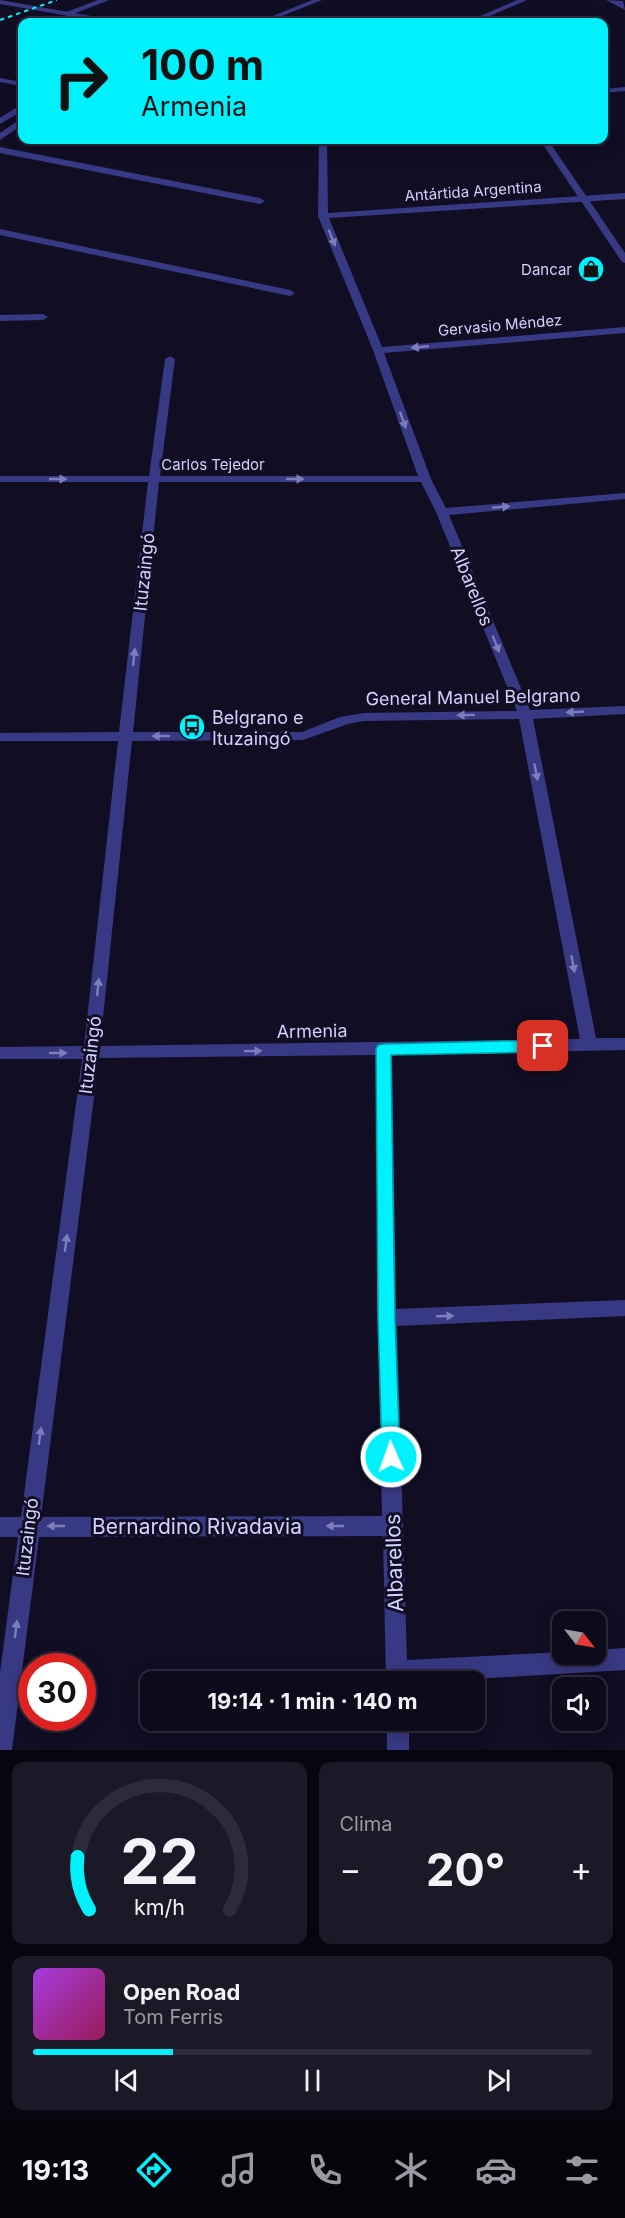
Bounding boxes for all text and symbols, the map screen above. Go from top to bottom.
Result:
text: 100 m [141,39,264,90]
icon: right [42,42,120,120]
text: Armenia [141,90,247,123]
street label: Antártida Argentina [404,177,542,205]
one-way arrow [328,229,337,247]
shop icon: Dancar [576,254,606,284]
place label: Dancar [521,260,572,279]
street label: Gervasio Méndez [437,310,563,340]
one-way arrow [411,342,430,352]
one-way arrow [399,411,409,429]
street label: Carlos Tejedor [161,455,265,474]
one-way arrow [49,474,68,484]
one-way arrow [286,474,305,484]
one-way arrow [491,502,510,511]
street label: Ituzaingó [129,532,159,612]
street label: Albarellos [447,543,497,629]
one-way arrow [491,635,501,653]
one-way arrow [130,647,139,666]
street label: General Manuel Belgrano [365,685,581,709]
place label: Belgrano e Ituzaingó [212,707,304,749]
one-way arrow [565,708,584,717]
one-way arrow [457,710,476,720]
bus stop icon: Belgrano e Ituzaingó [177,712,207,742]
one-way arrow [151,731,170,741]
one-way arrow [532,763,541,782]
one-way arrow [569,954,578,973]
one-way arrow [93,977,103,996]
street label: Ituzaingó [75,1015,105,1095]
street label: Armenia [276,1020,348,1042]
pin [517,1020,568,1071]
icon: arrive [526,1029,559,1062]
one-way arrow [244,1046,263,1056]
one-way arrow [49,1048,68,1058]
one-way arrow [61,1233,70,1252]
one-way arrow [436,1311,455,1320]
position arrow [359,1425,423,1489]
one-way arrow [36,1426,45,1445]
street label: Ituzaingó [12,1497,42,1577]
street label: Bernardino Rivadavia [92,1514,302,1539]
street label: Albarellos [380,1514,408,1612]
one-way arrow [46,1521,65,1531]
one-way arrow [325,1521,344,1531]
north arrow [552,1611,606,1665]
map controls [552,1611,606,1731]
one-way arrow [11,1620,20,1639]
speed limit sign: 30 [18,1653,96,1731]
button: sound [552,1677,606,1731]
text: 19:14 · 1 min · 140 m [208,1688,417,1714]
text: Clima [340,1812,393,1836]
text: 22 [120,1824,199,1899]
text: 20° [426,1842,505,1897]
text: − [340,1849,361,1889]
text: + [570,1849,592,1889]
text: km/h [134,1894,185,1920]
text: Open Road [123,1979,240,2005]
text: Tom Ferris [123,2005,223,2029]
icon: previous [110,2064,143,2097]
icon: pause [296,2064,329,2097]
icon: next [482,2064,515,2097]
icon: directions [133,2149,175,2191]
icon: music [218,2149,260,2191]
icon: phone [304,2149,346,2191]
icon: climate [390,2149,432,2191]
icon: car [475,2149,517,2191]
icon: filters [561,2149,603,2191]
text: 19:13 [22,2154,89,2187]

